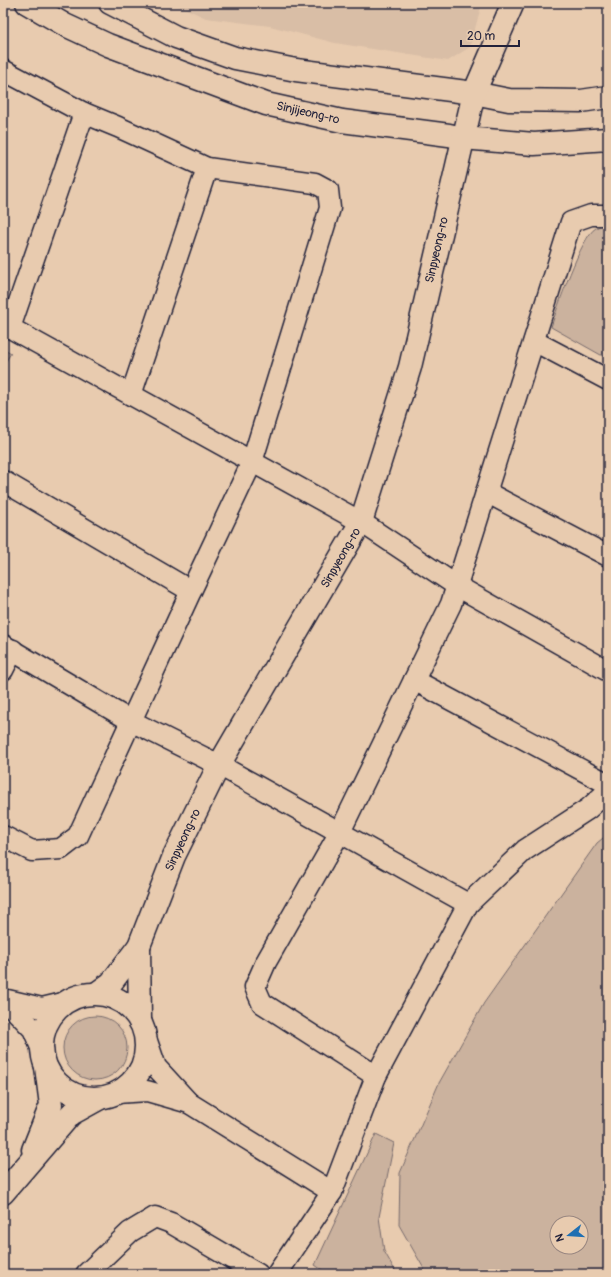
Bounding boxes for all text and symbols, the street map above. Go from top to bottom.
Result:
scale bar [461,22,519,48]
text: 20 m [467,29,496,44]
street label: Sinjijeong-ro [275,98,342,128]
street label: Sinpyeong-ro [422,215,452,284]
street label: Sinpyeong-ro [318,525,365,591]
street label: Sinpyeong-ro [162,806,204,874]
north arrow [549,1215,589,1255]
text: N [552,1232,567,1243]

